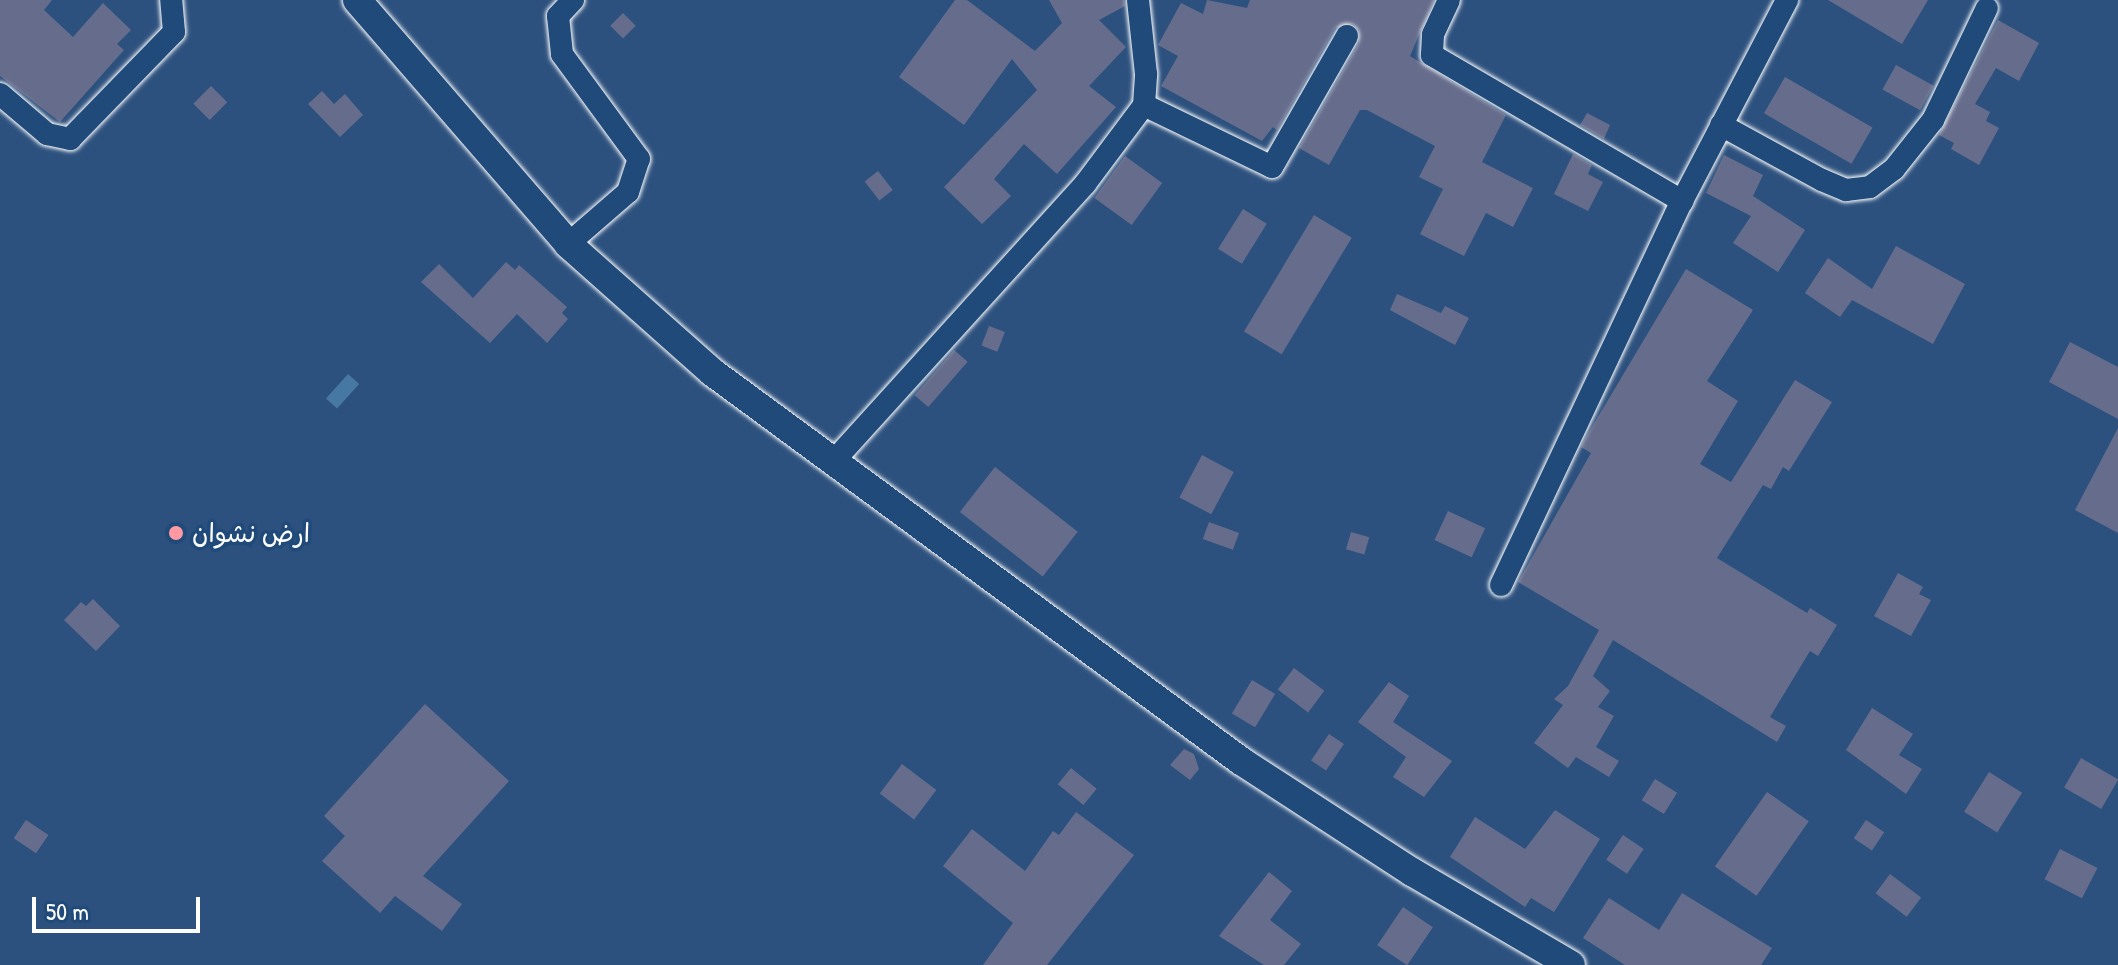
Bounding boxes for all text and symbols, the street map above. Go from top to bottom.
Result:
place label: ارض نشوان [192,517,310,549]
marker: ارض نشوان [167,524,185,542]
scale bar [36,881,204,931]
text: 50 m [46,895,89,927]

